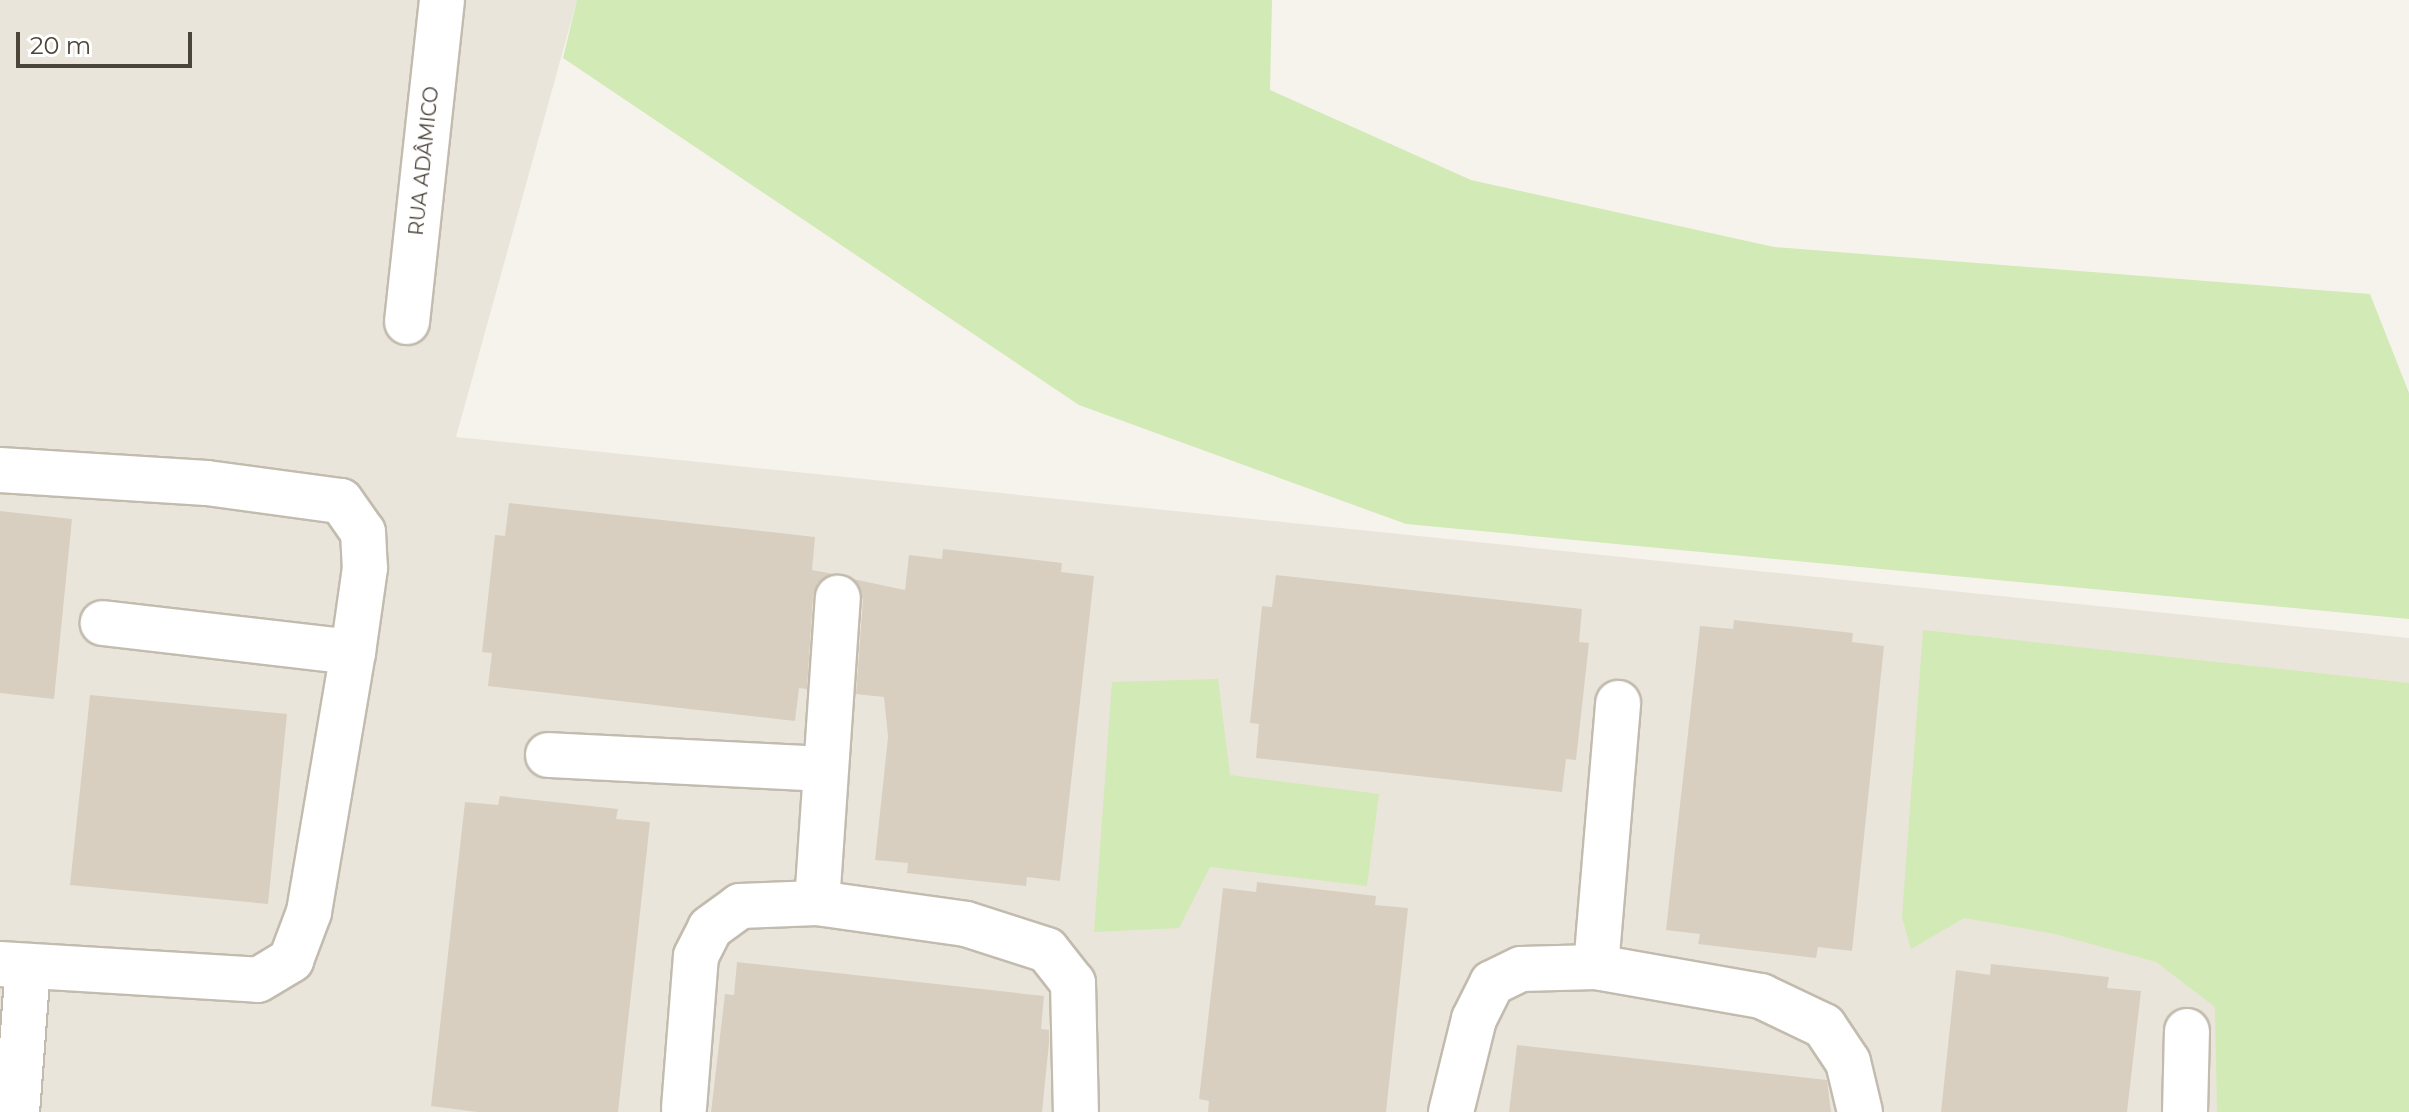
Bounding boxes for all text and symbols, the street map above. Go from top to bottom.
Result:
scale bar [20,16,196,66]
text: 20 m [30,31,91,60]
street label: RUA ADÂMICO [404,85,444,237]

